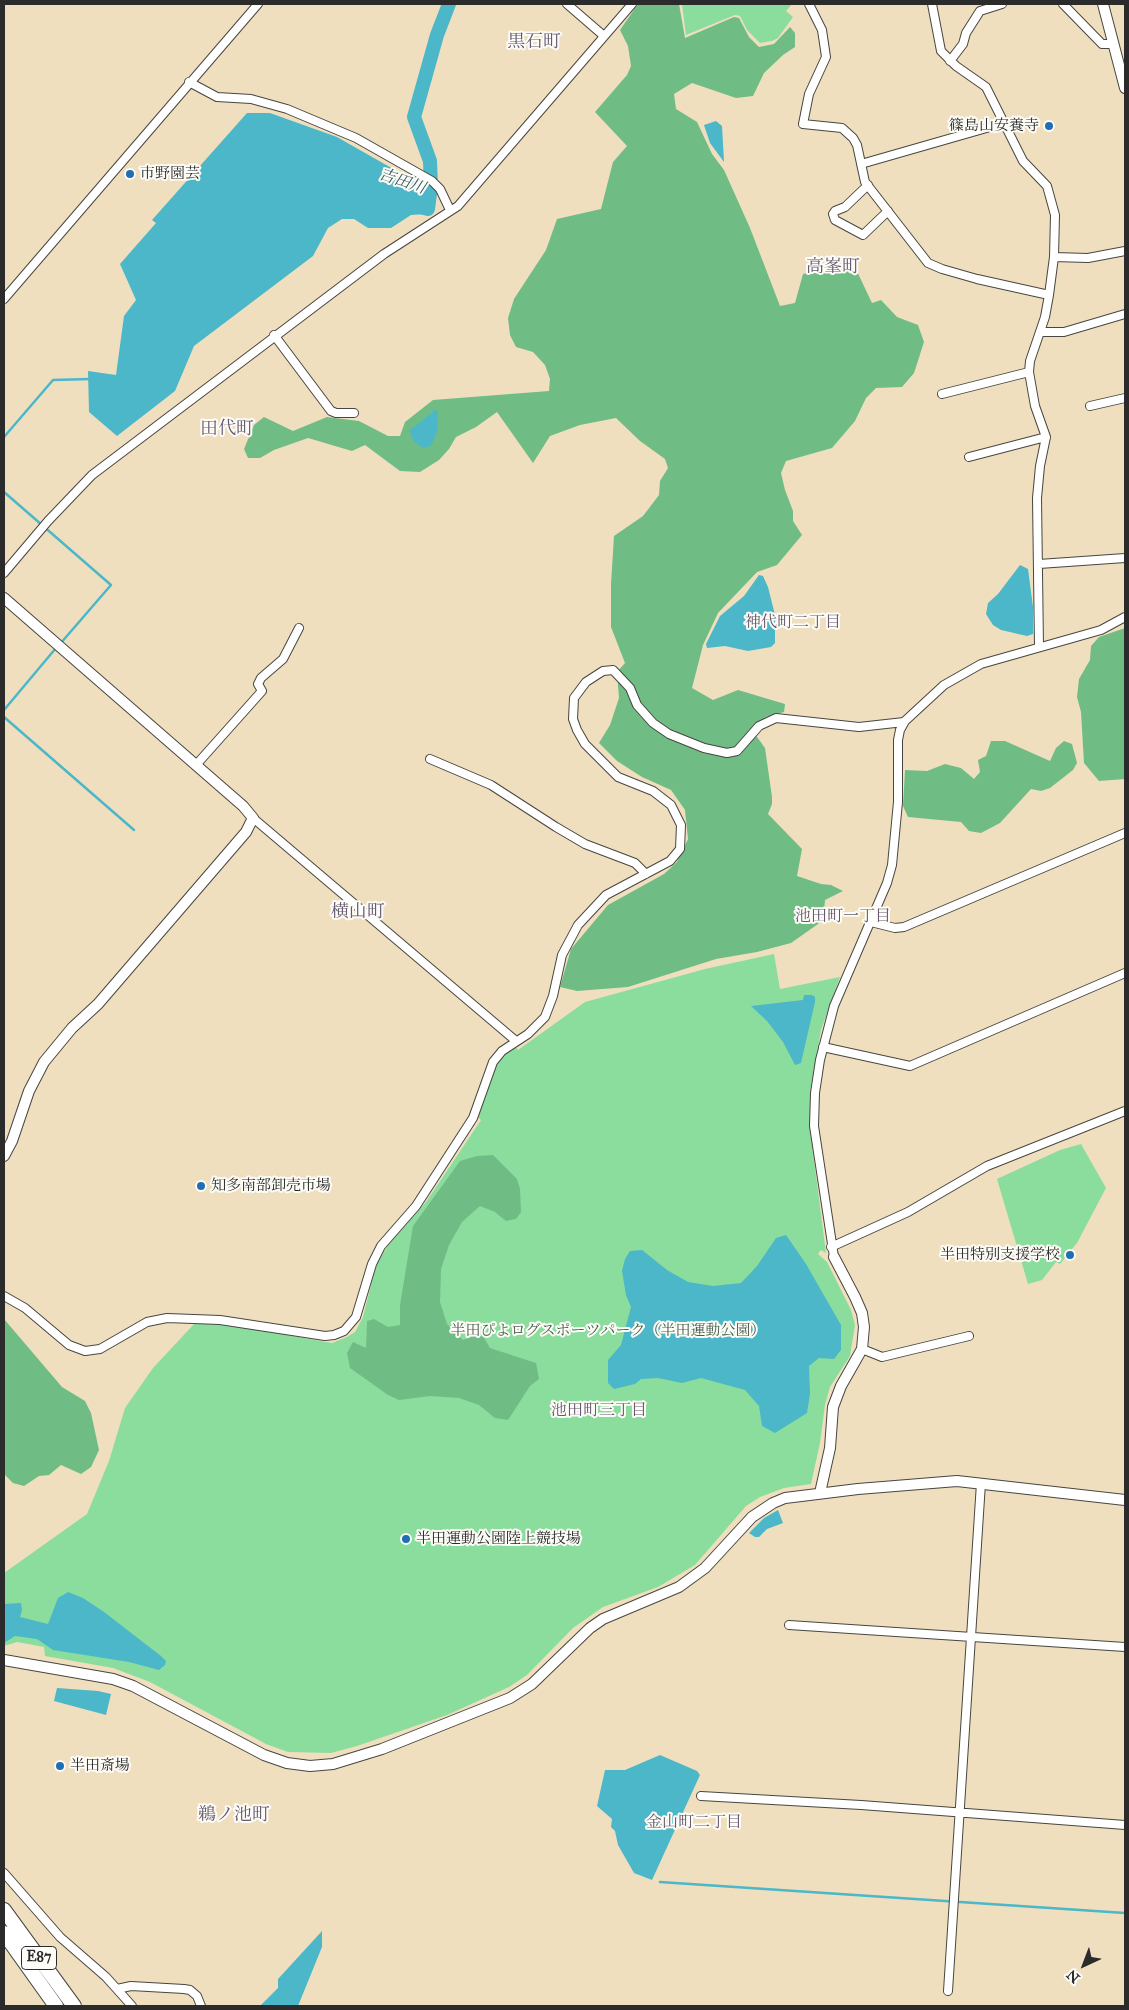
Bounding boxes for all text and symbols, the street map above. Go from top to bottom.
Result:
district label: 黒石町 [507,32,561,54]
place label: 篠島山安養寺 [949,117,1039,135]
marker: 篠島山安養寺 [1043,120,1055,132]
place label: 市野園芸 [140,165,200,183]
water label: 吉田川 [376,165,428,199]
marker: 市野園芸 [124,168,136,180]
district label: 高峯町 [806,257,860,279]
district label: 田代町 [200,419,254,441]
district label: 神代町二丁目 [745,613,841,633]
district label: 横山町 [331,902,385,924]
district label: 池田町一丁目 [795,907,891,927]
place label: 知多南部卸売市場 [211,1177,331,1195]
marker: 知多南部卸売市場 [195,1180,207,1192]
place label: 半田特別支援学校 [940,1246,1060,1264]
marker: 半田特別支援学校 [1064,1249,1076,1261]
park label: 半田ぴよログスポーツパーク（半田運動公園） [451,1322,765,1340]
district label: 池田町三丁目 [551,1401,647,1421]
place label: 半田運動公園陸上競技場 [416,1530,581,1548]
marker: 半田運動公園陸上競技場 [400,1533,412,1545]
place label: 半田斎場 [70,1757,130,1775]
marker: 半田斎場 [54,1760,66,1772]
district label: 鵜ノ池町 [198,1805,270,1827]
district label: 金山町二丁目 [646,1813,742,1833]
north arrow [1059,1940,1109,1990]
road number: E87 [22,1946,56,1970]
text: N [1063,1966,1084,1987]

